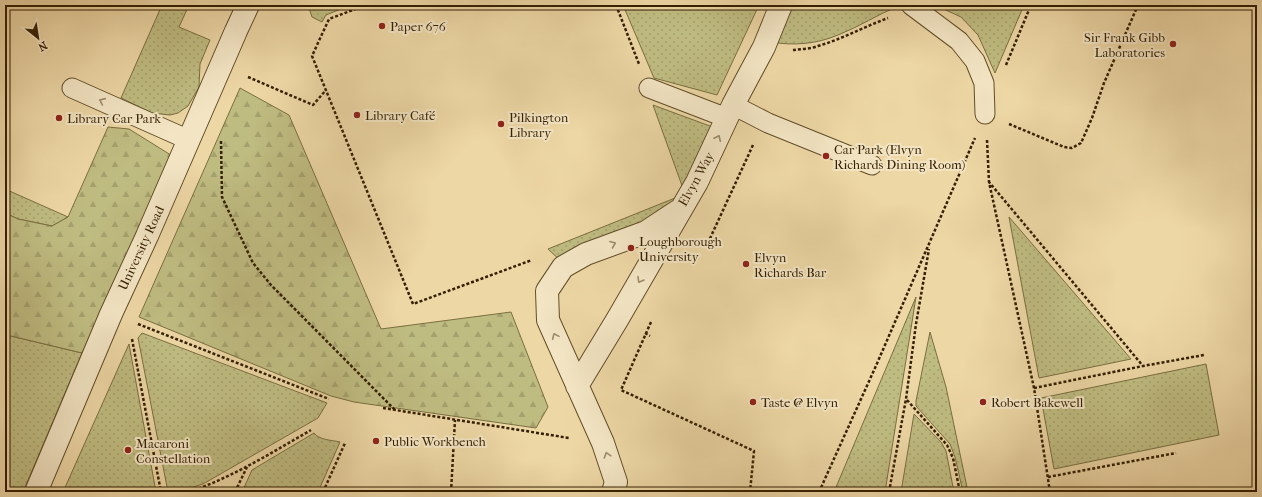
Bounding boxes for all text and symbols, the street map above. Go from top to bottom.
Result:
north arrow [18,18,58,58]
place label: Paper 676 [390,19,447,34]
marker: Paper 676 [377,21,387,31]
place label: Sir Frank Gibb Laboratories [1084,30,1165,60]
text: N [35,39,50,54]
marker: Sir Frank Gibb Laboratories [1168,39,1178,49]
one-way arrow [99,98,106,106]
place label: Library Café [365,108,436,123]
marker: Library Café [352,110,362,120]
place label: Pilkington Library [509,110,569,140]
place label: Library Car Park [67,111,161,126]
marker: Library Car Park [54,113,64,123]
marker: Pilkington Library [496,119,506,129]
one-way arrow [713,134,721,142]
place label: Car Park (Elvyn Richards Dining Room) [834,142,965,172]
street label: Elvyn Way [675,148,718,209]
marker: Car Park (Elvyn Richards Dining Room) [821,151,831,161]
street label: University Road [115,203,167,293]
place label: Loughborough University [639,234,722,264]
one-way arrow [609,241,616,249]
marker: Loughborough University [626,243,636,253]
place label: Elvyn Richards Bar [754,250,827,280]
marker: Elvyn Richards Bar [741,259,751,269]
one-way arrow [638,276,645,283]
one-way arrow [552,332,560,340]
place label: Taste @ Elvyn [761,395,839,410]
place label: Robert Bakewell [991,395,1084,410]
marker: Taste @ Elvyn [748,397,758,407]
marker: Robert Bakewell [978,397,988,407]
place label: Public Workbench [384,434,487,449]
place label: Macaroni Constellation [136,436,211,466]
marker: Public Workbench [371,436,381,446]
marker: Macaroni Constellation [123,445,133,455]
one-way arrow [603,451,612,458]

